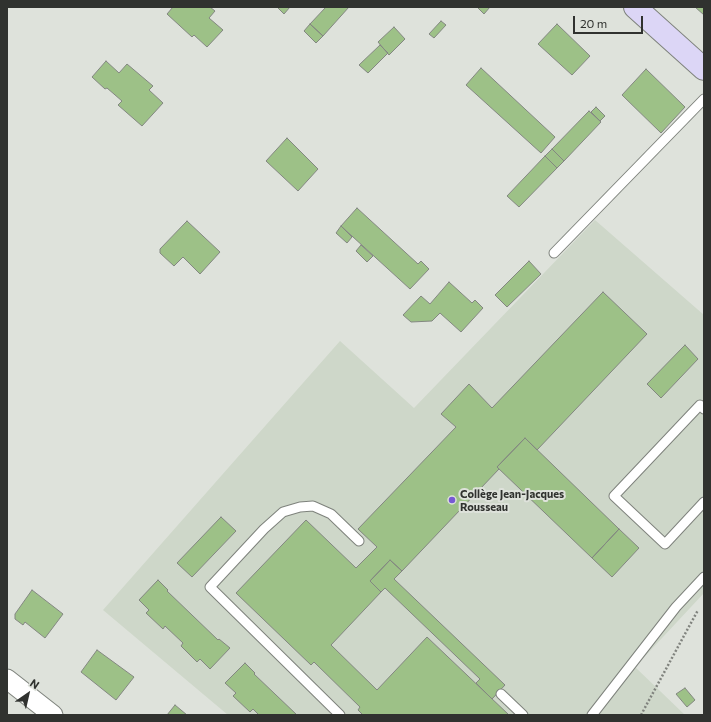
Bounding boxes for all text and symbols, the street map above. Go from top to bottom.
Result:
scale bar [575,8,645,34]
text: 20 m [580,16,607,30]
place label: Collège Jean-Jacques Rousseau [460,487,564,513]
marker: Collège Jean-Jacques Rousseau [447,495,457,505]
north arrow [8,674,48,714]
text: N [28,676,42,691]

